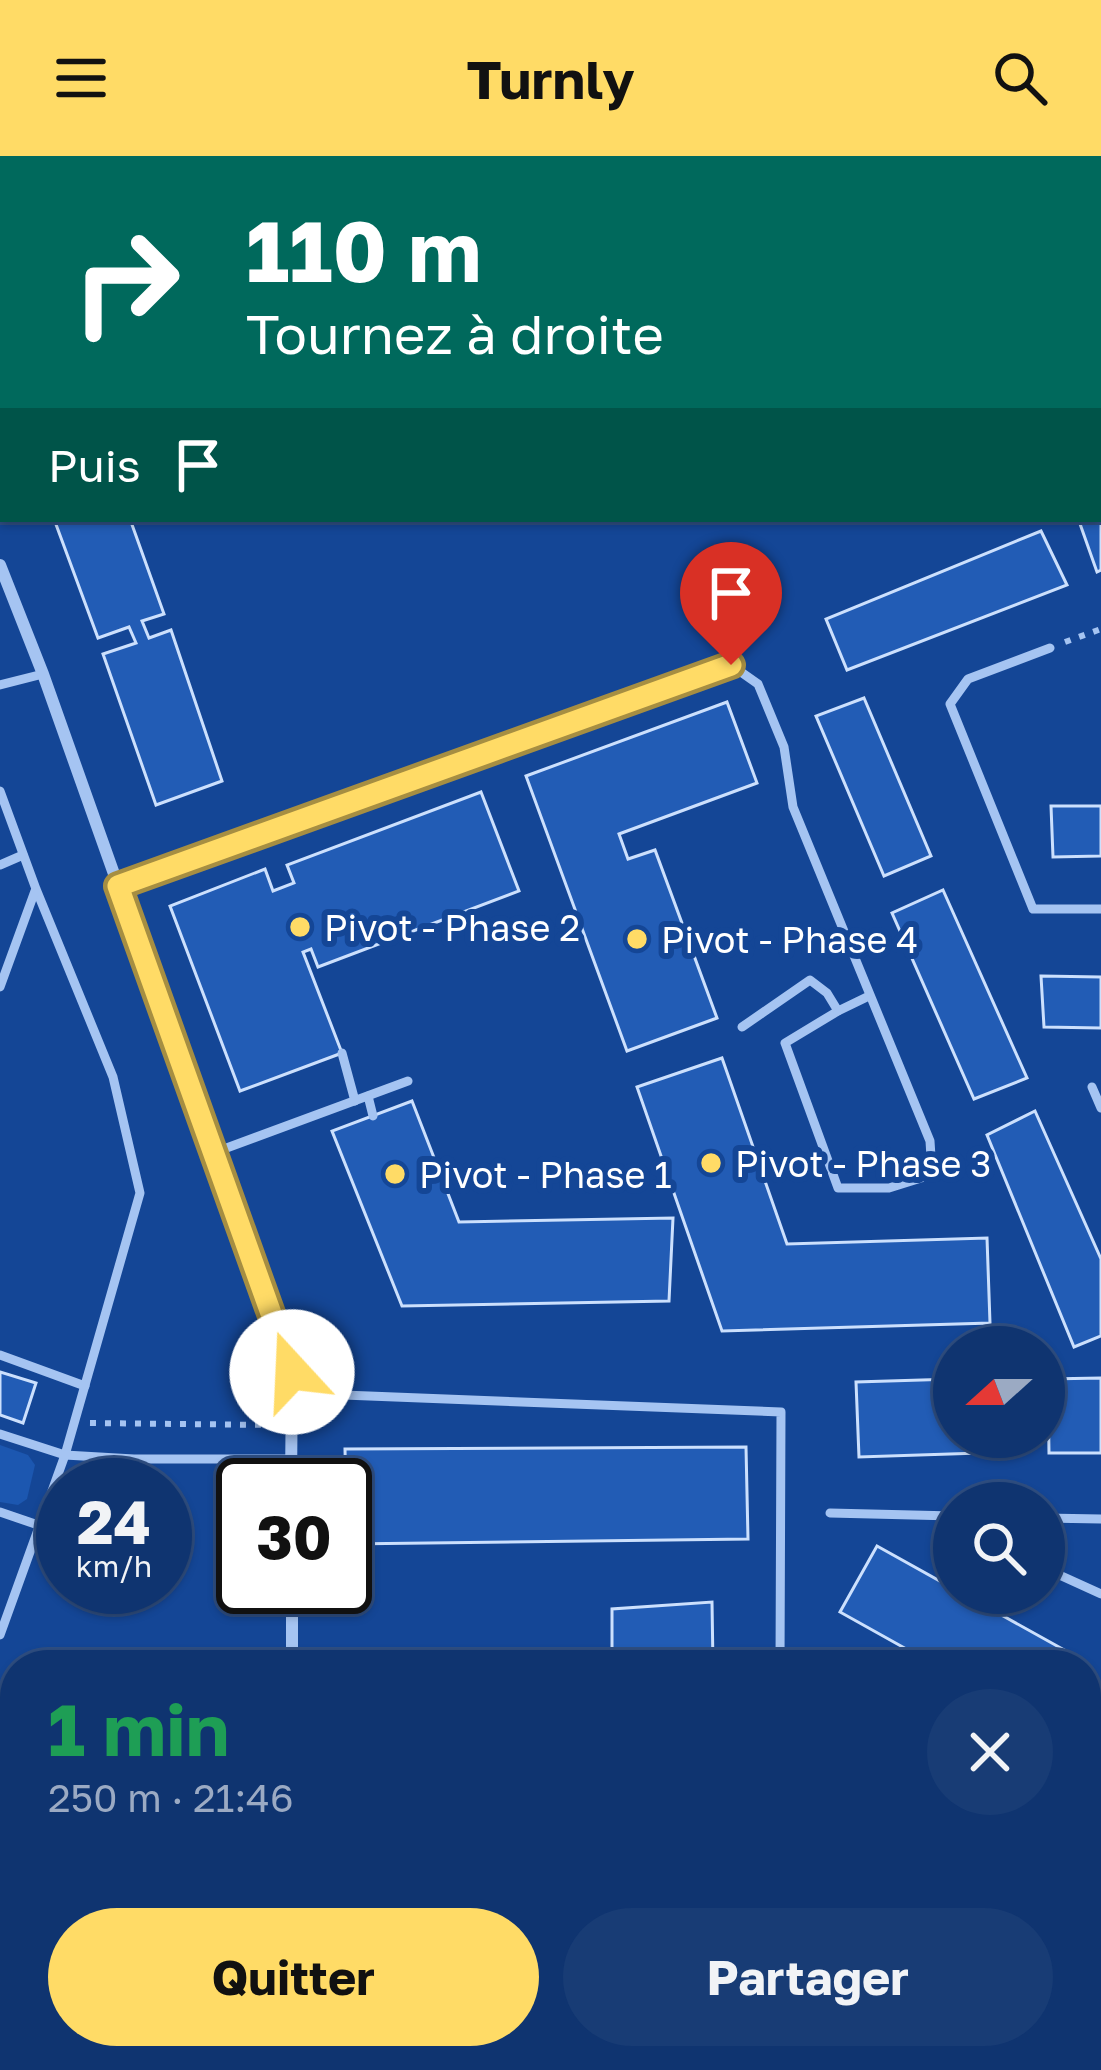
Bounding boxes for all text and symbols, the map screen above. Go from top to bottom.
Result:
icon: menu [48,45,114,111]
icon: search [987,45,1053,111]
text: Turnly [466,46,635,111]
text: 110 m [246,200,482,300]
icon: right [48,204,204,360]
text: Tournez à droite [246,301,664,366]
icon: arrive [165,432,231,498]
text: Puis [48,438,141,492]
pin [680,542,782,665]
icon: arrive [698,560,764,626]
place label: Pivot - Phase 2 [324,906,580,949]
marker: Pivot - Phase 2 [287,914,313,940]
place label: Pivot - Phase 4 [661,918,918,961]
marker: Pivot - Phase 4 [624,926,650,952]
place label: Pivot - Phase 3 [735,1142,991,1185]
marker: Pivot - Phase 3 [698,1150,724,1176]
place label: Pivot - Phase 1 [419,1153,672,1196]
marker: Pivot - Phase 1 [382,1161,408,1187]
position arrow [229,1309,355,1435]
north arrow [933,1326,1065,1458]
map controls [933,1326,1065,1614]
speed limit sign: 30 [216,1458,372,1614]
button: search [933,1482,1065,1614]
text: 24 [77,1485,151,1557]
text: km/h [76,1548,152,1584]
text: 1 min [48,1685,229,1772]
button: close [927,1689,1053,1815]
text: 250 m · 21:46 [48,1774,294,1821]
button: Quitter [48,1908,539,2046]
button: Partager [563,1908,1053,2046]

